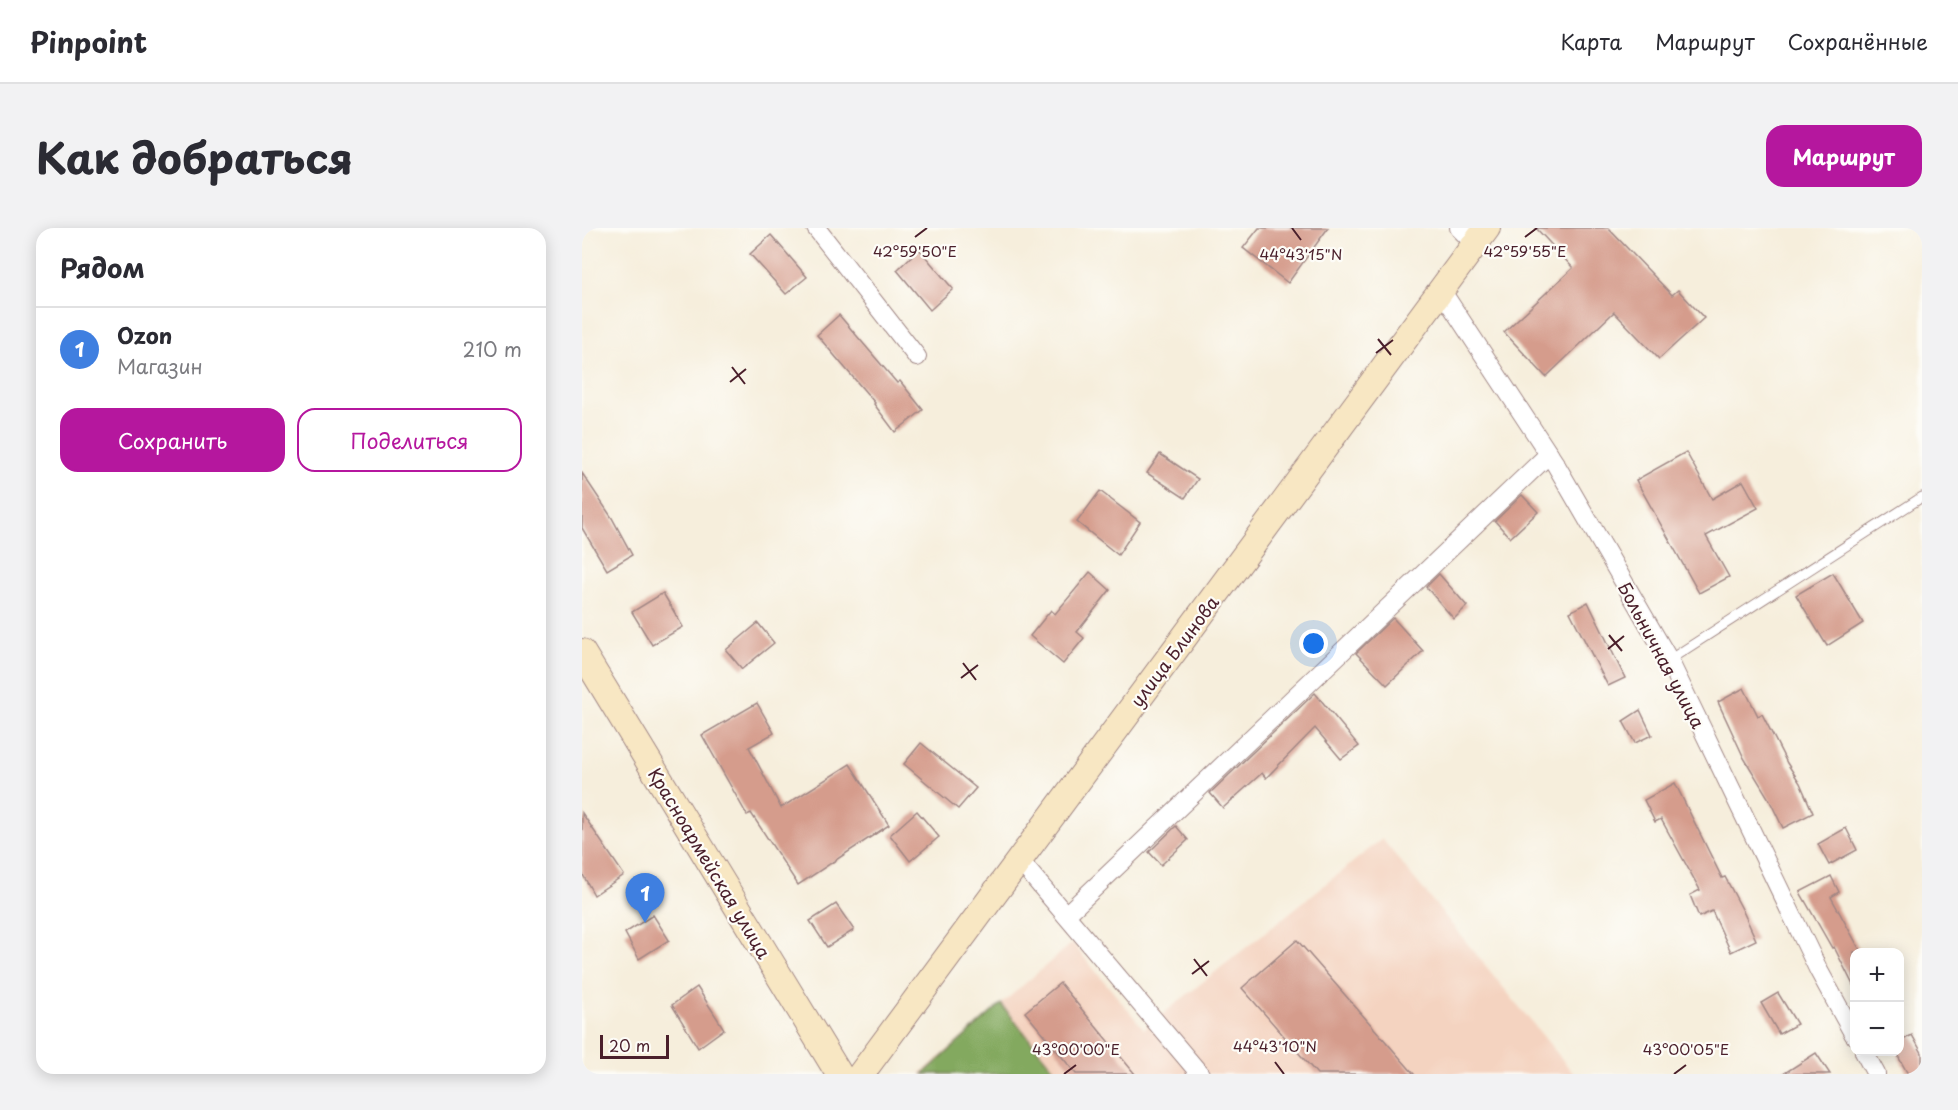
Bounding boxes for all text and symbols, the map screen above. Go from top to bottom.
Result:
text: Pinpoint [30,20,147,63]
text: Карта [1561,25,1622,57]
text: Маршрут [1655,25,1755,57]
text: Сохранённые [1788,25,1928,57]
text: Как добраться [36,125,353,188]
button: Маршрут [1766,125,1922,187]
text: 42°59'50"E [873,239,957,262]
text: 42°59'55"E [1484,239,1566,262]
text: 44°43'15"N [1259,242,1343,265]
text: Рядом [60,248,145,287]
text: Ozon [117,318,172,351]
text: 1 [75,334,84,364]
text: 210 m [463,334,522,364]
text: Магазин [117,351,203,381]
button: Сохранить [60,408,285,472]
button: Поделиться [297,408,522,472]
street label: Больничная улица [1612,577,1712,734]
street label: улица Блинова [1123,589,1225,712]
your location [1299,629,1328,658]
street label: Красноармейская улица [642,762,778,964]
pin: 1 [626,874,664,923]
map controls [1850,948,1904,1056]
button: + [1850,948,1904,1002]
button: − [1850,1002,1904,1056]
scale bar [600,1032,669,1060]
text: 20 m [609,1033,650,1057]
text: 44°43'10"N [1233,1034,1317,1057]
text: 43°00'00"E [1032,1037,1120,1060]
text: 43°00'05"E [1643,1037,1729,1060]

